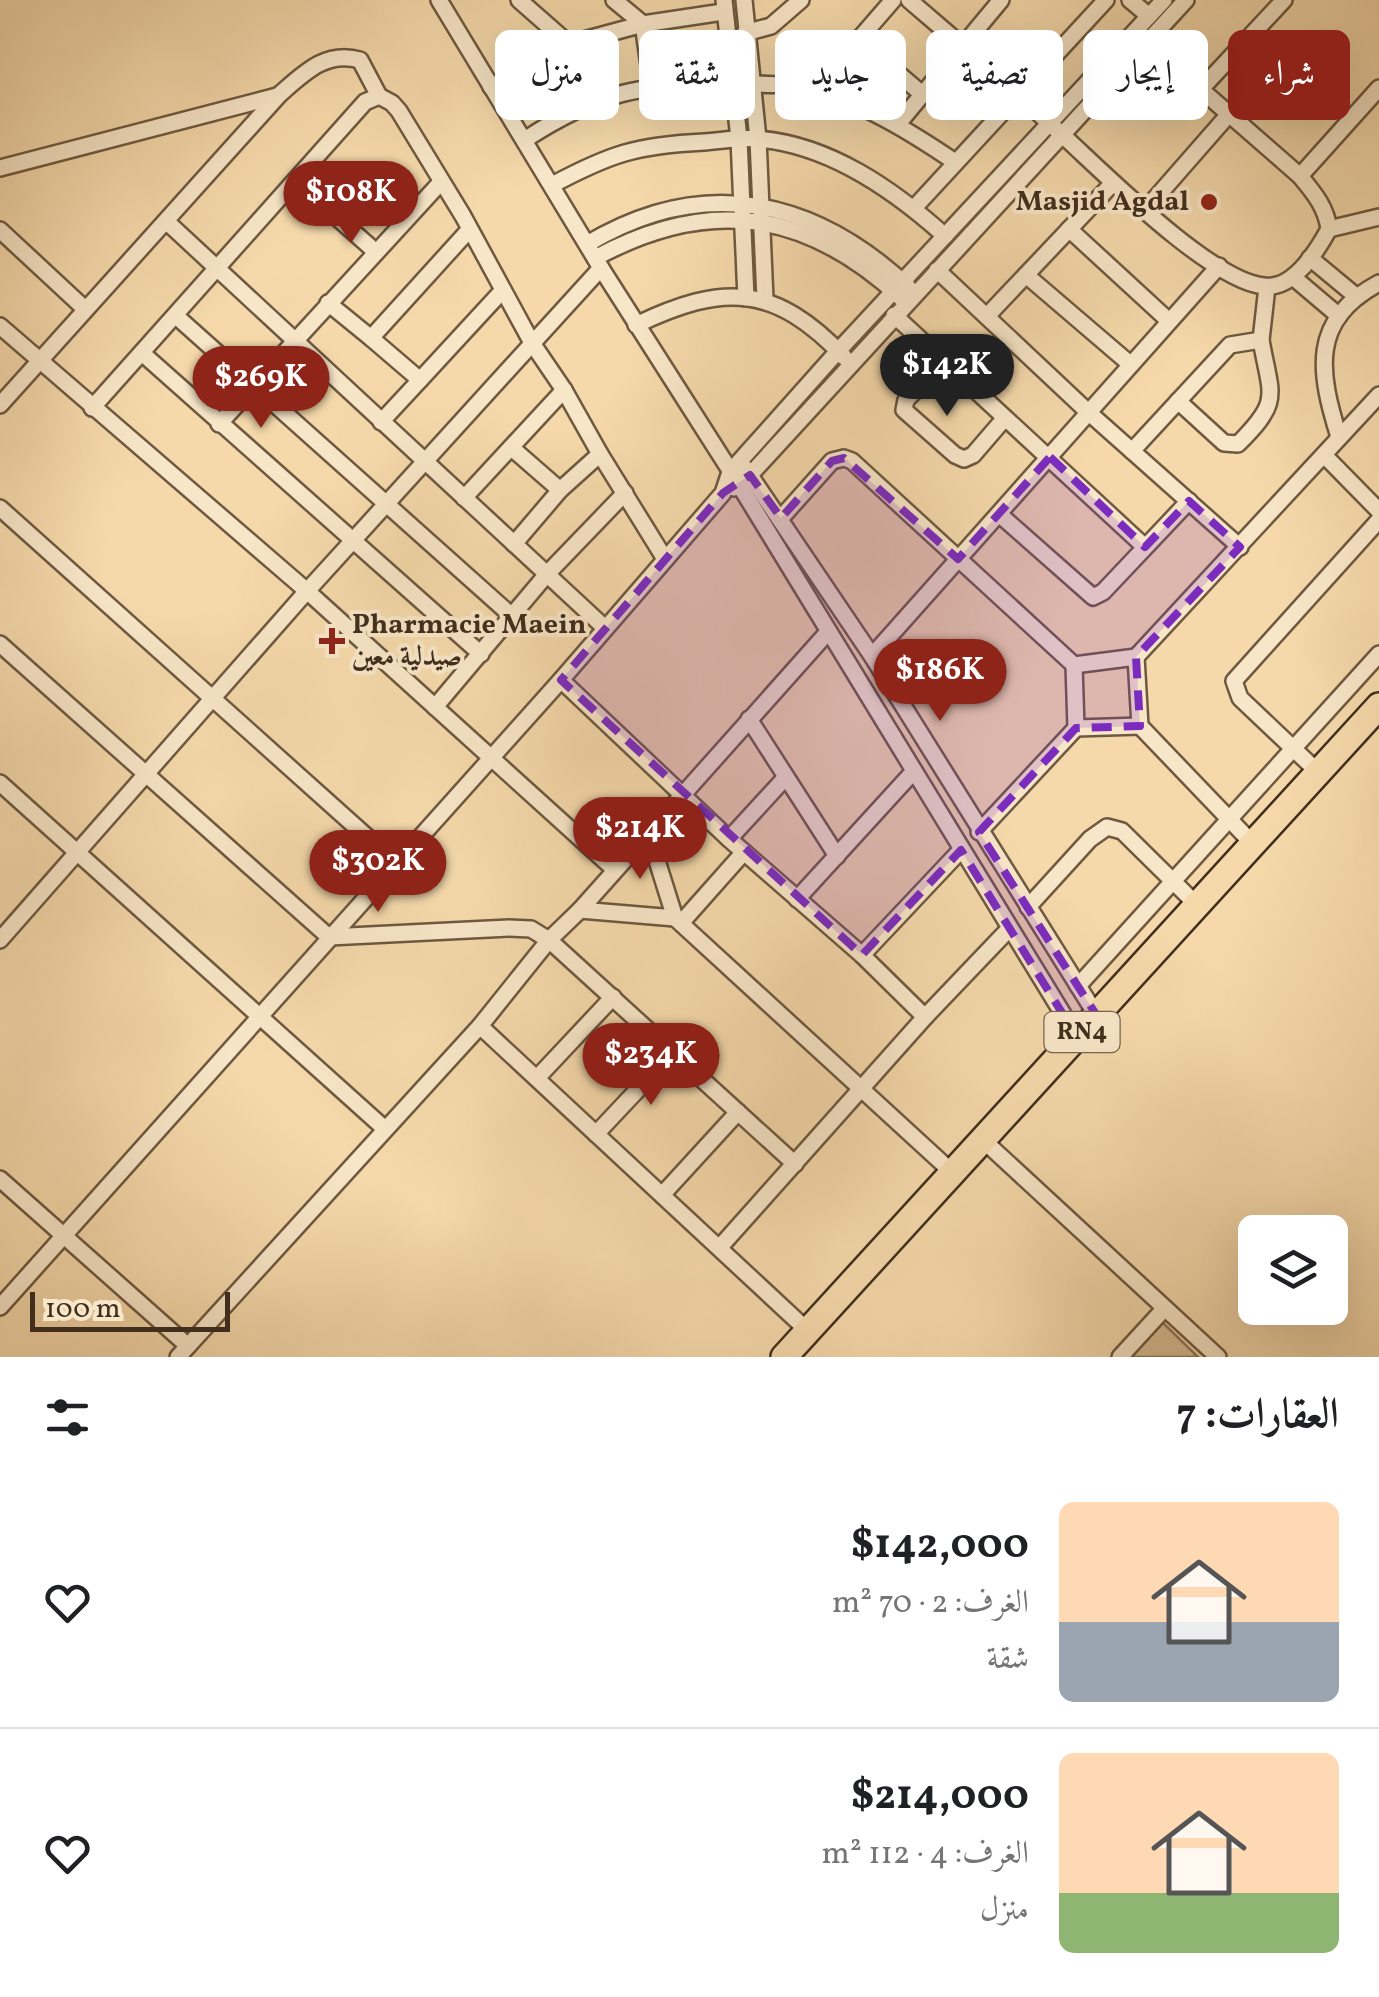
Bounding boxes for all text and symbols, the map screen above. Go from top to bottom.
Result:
chip: منزل [495,30,619,120]
chip: شقة [639,30,755,120]
chip: جديد [775,30,906,120]
chip: تصفية [926,30,1063,120]
chip: إيجار [1083,30,1208,120]
chip: شراء [1228,30,1350,120]
pin: $108K [281,161,421,246]
text: $108K [305,171,397,215]
place label: Masjid Agdal [1016,183,1189,222]
marker: Masjid Agdal [1198,191,1220,213]
pin: $142K [877,334,1017,419]
text: $142K [902,344,992,388]
pin: $269K [191,346,331,431]
text: $269K [215,356,307,400]
place label: Pharmacie Maein صيدلية معين [352,606,586,677]
marker: Pharmacie Maein صيدلية معين [321,630,343,652]
pin: $186K [870,639,1010,724]
text: $186K [896,649,984,693]
pin: $214K [570,797,710,882]
text: $214K [595,807,685,851]
pin: $302K [308,830,448,915]
text: $302K [331,840,425,884]
road number: RN4 [1044,1012,1120,1052]
pin: $234K [581,1023,721,1108]
text: $234K [605,1033,697,1077]
map controls [1238,1215,1348,1325]
button: layers [1238,1215,1348,1325]
scale bar [30,1287,230,1332]
text: 100 m [45,1290,120,1329]
text: العقارات: 7 [1176,1387,1339,1446]
icon: filters [40,1390,95,1445]
text: $142,000 [851,1517,1029,1576]
icon: home [1139,1542,1259,1662]
icon: heart [40,1575,95,1630]
text: الغرف: 2 · 70 m² [832,1582,1029,1626]
text: شقة [987,1638,1029,1682]
text: $214,000 [851,1768,1029,1827]
icon: home [1139,1793,1259,1913]
icon: heart [40,1826,95,1881]
text: الغرف: 4 · 112 m² [822,1833,1029,1877]
text: منزل [980,1889,1029,1933]

